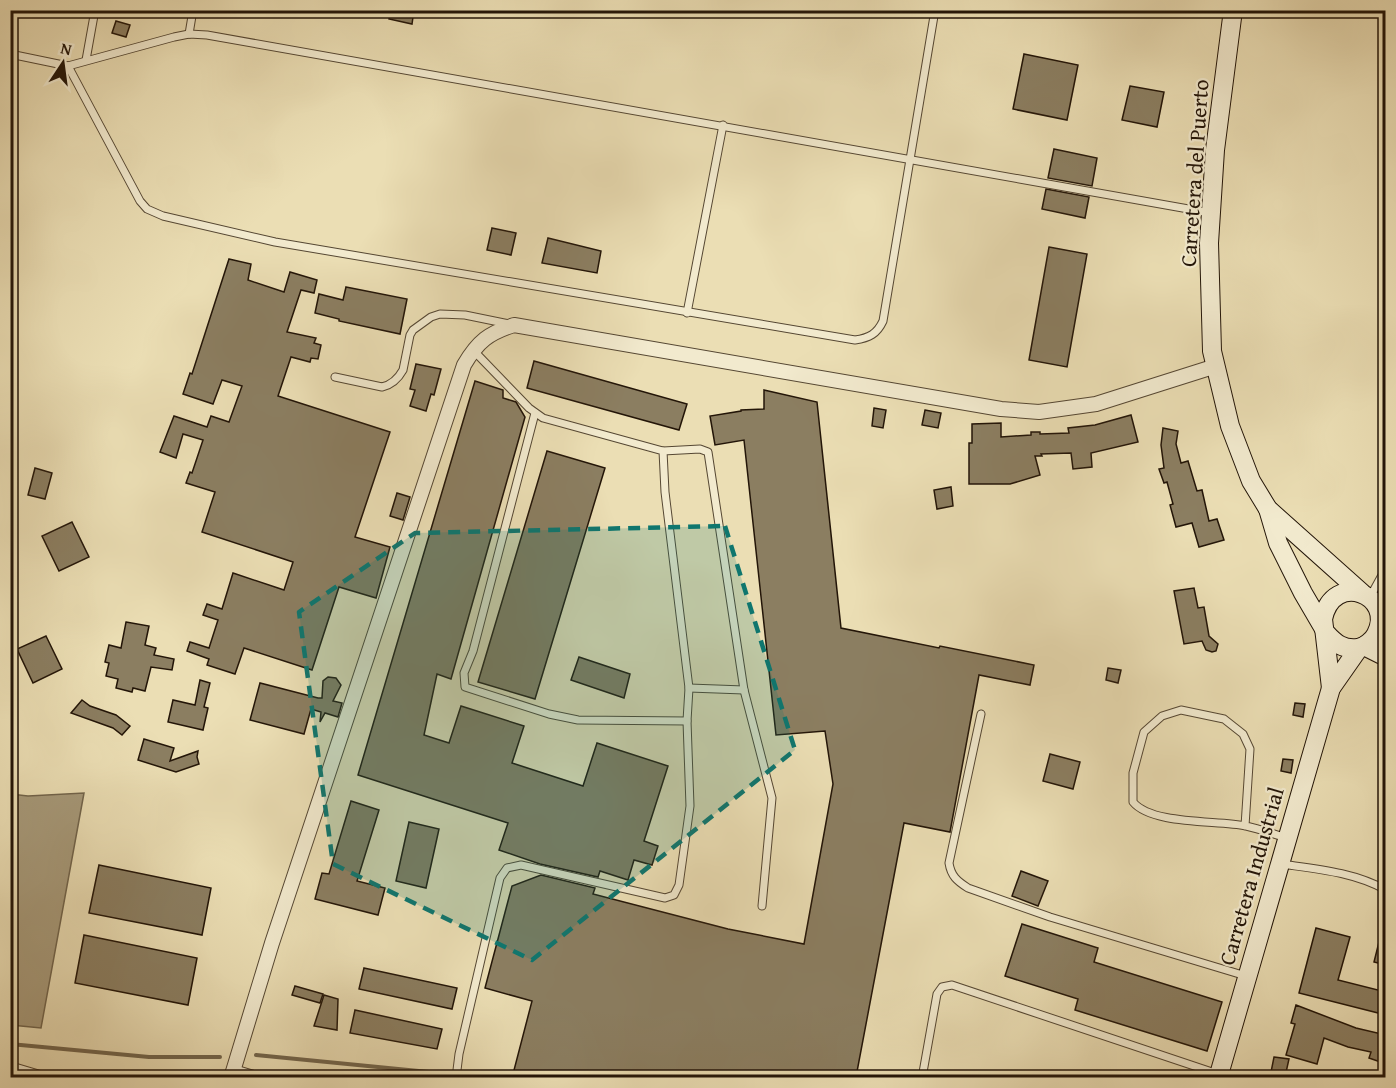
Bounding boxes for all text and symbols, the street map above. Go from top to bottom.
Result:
north arrow [33,33,93,93]
text: N [58,35,75,61]
street label: Carretera del Puerto [1171,78,1217,268]
street label: Carretera Industrial [1210,783,1292,969]

